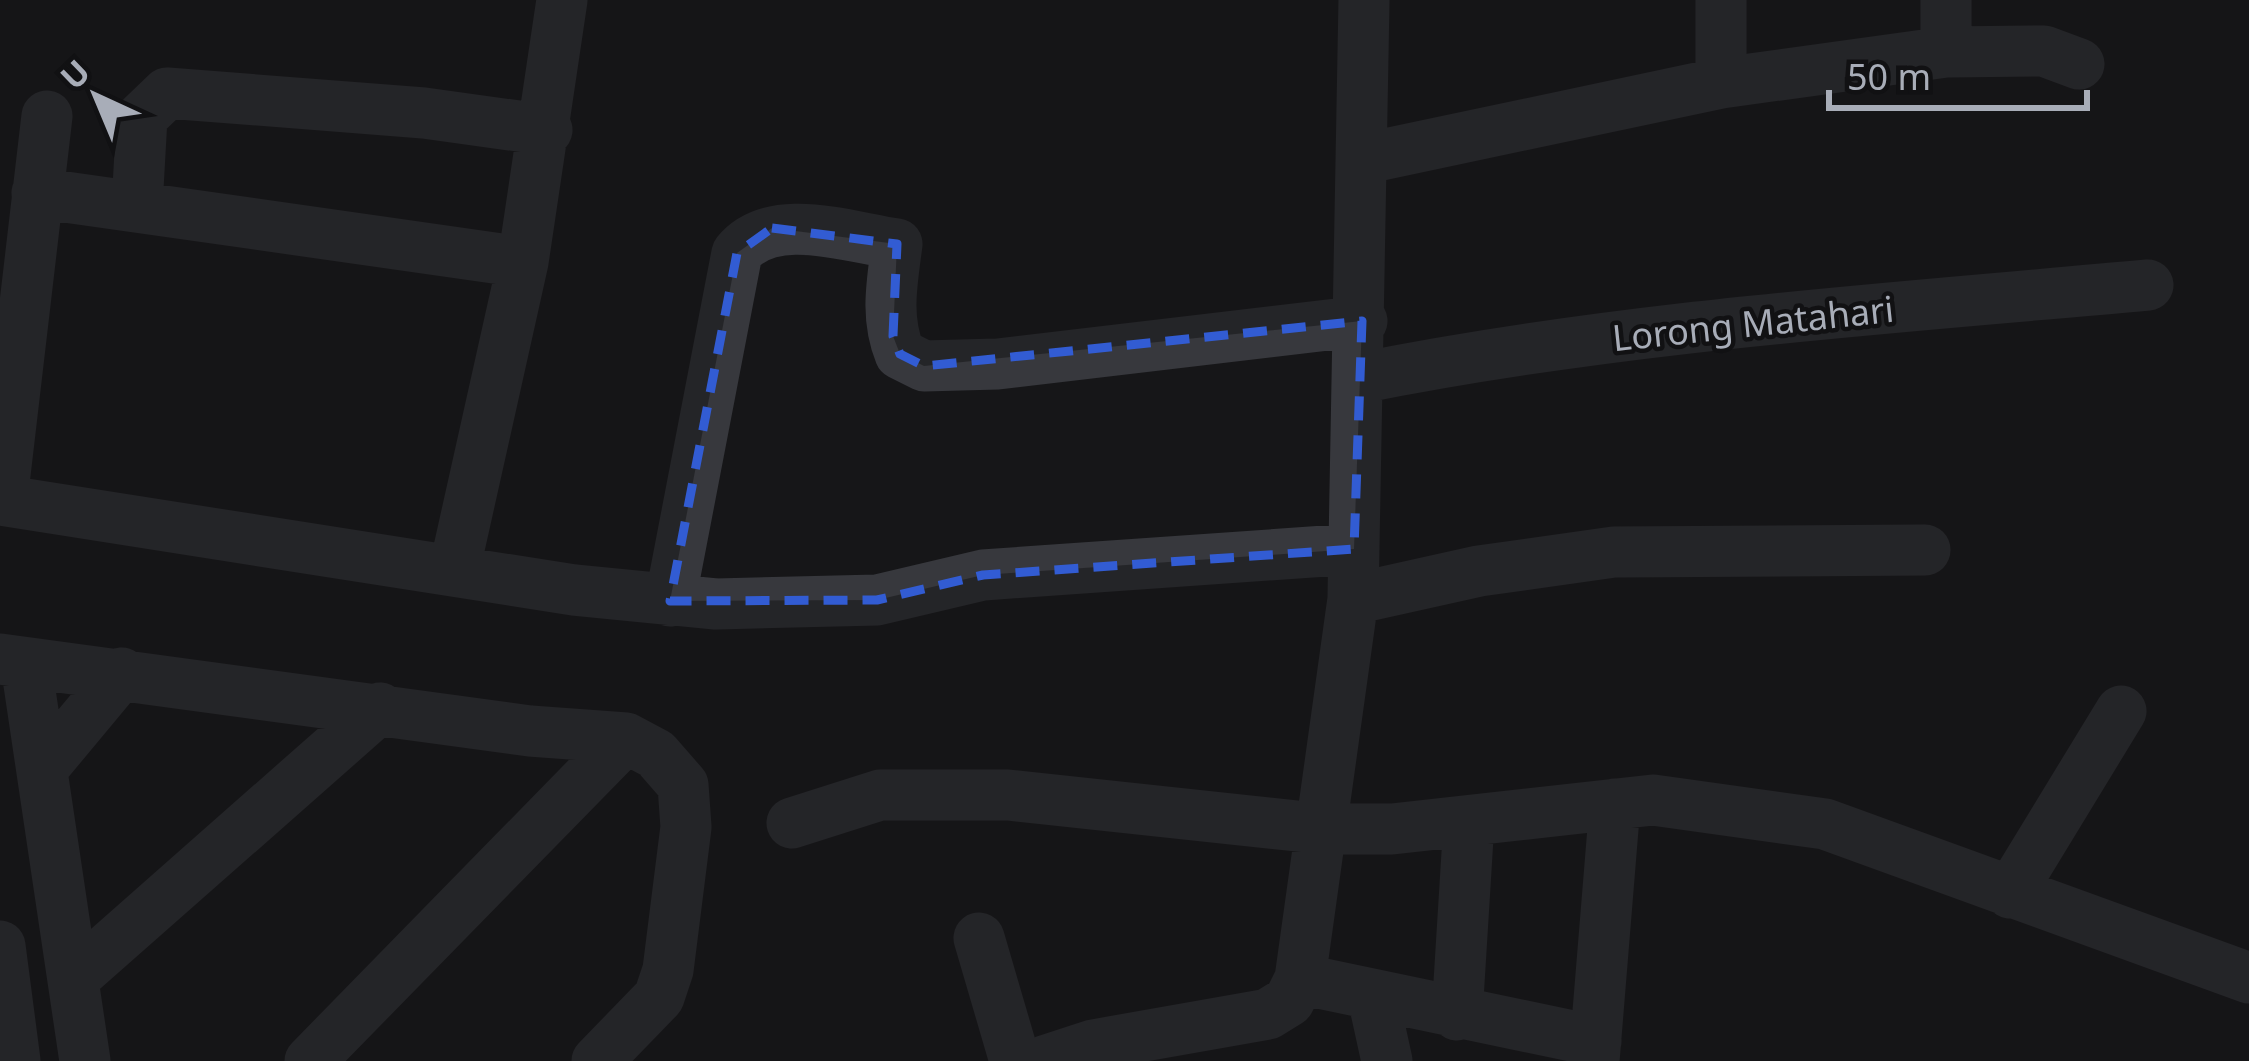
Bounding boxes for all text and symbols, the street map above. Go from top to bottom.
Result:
north arrow [36,36,156,156]
scale bar [1829,36,2087,110]
text: U [50,49,99,99]
text: 50 m [1847,52,1931,101]
street label: Lorong Matahari [1610,284,1896,362]

